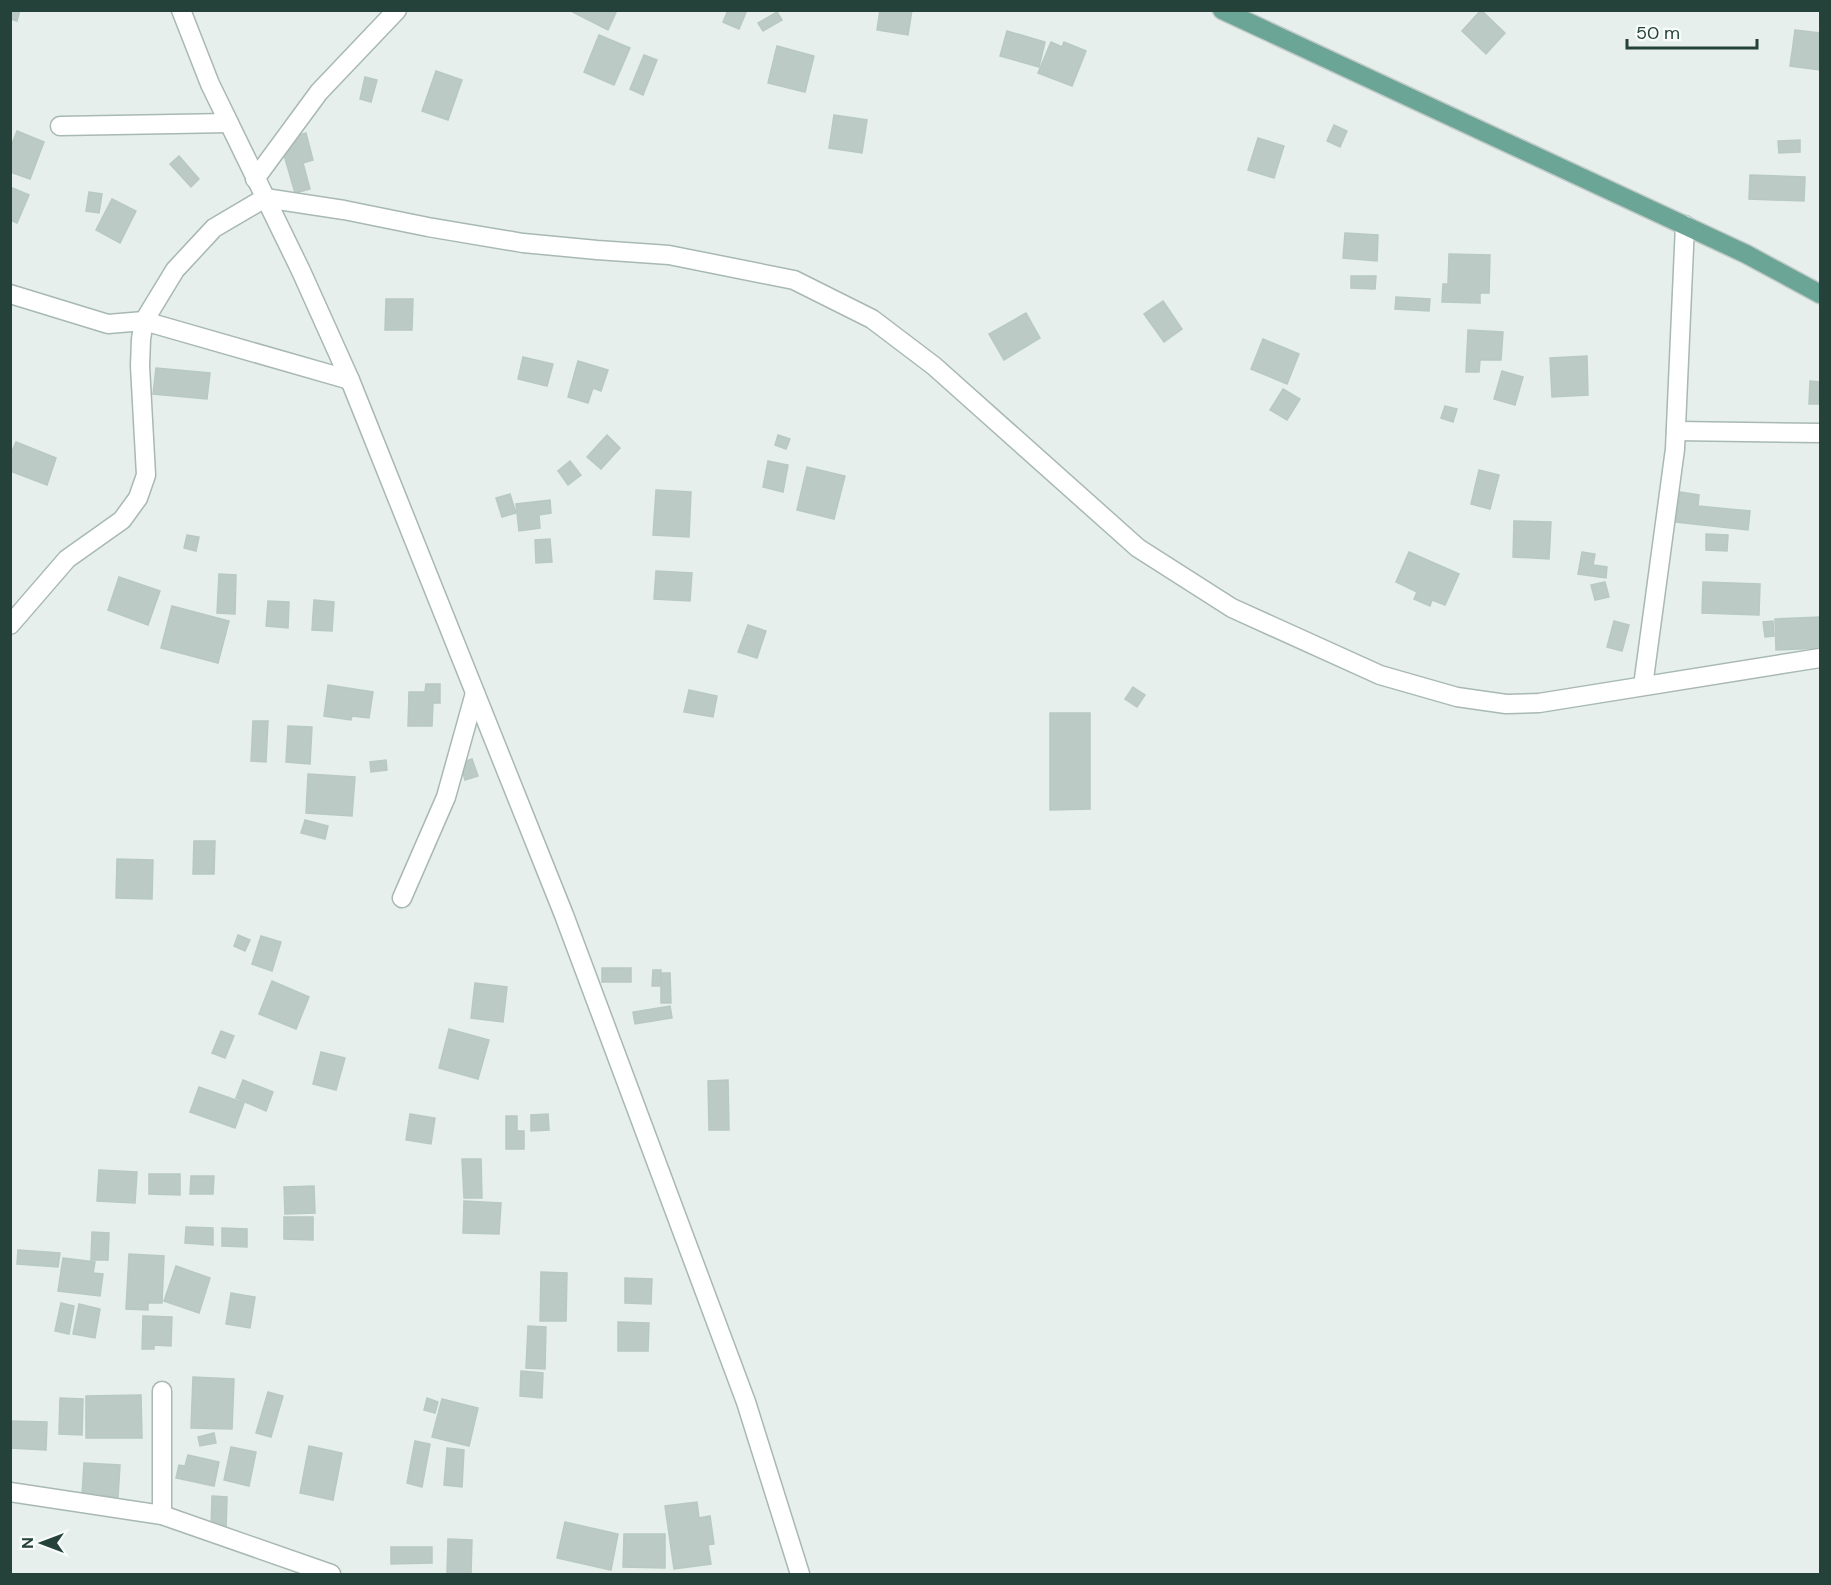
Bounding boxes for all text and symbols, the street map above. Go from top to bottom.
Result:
scale bar [1627,12,1758,50]
text: 50 m [1636,21,1680,45]
north arrow [12,1513,72,1573]
text: N [17,1537,38,1549]

